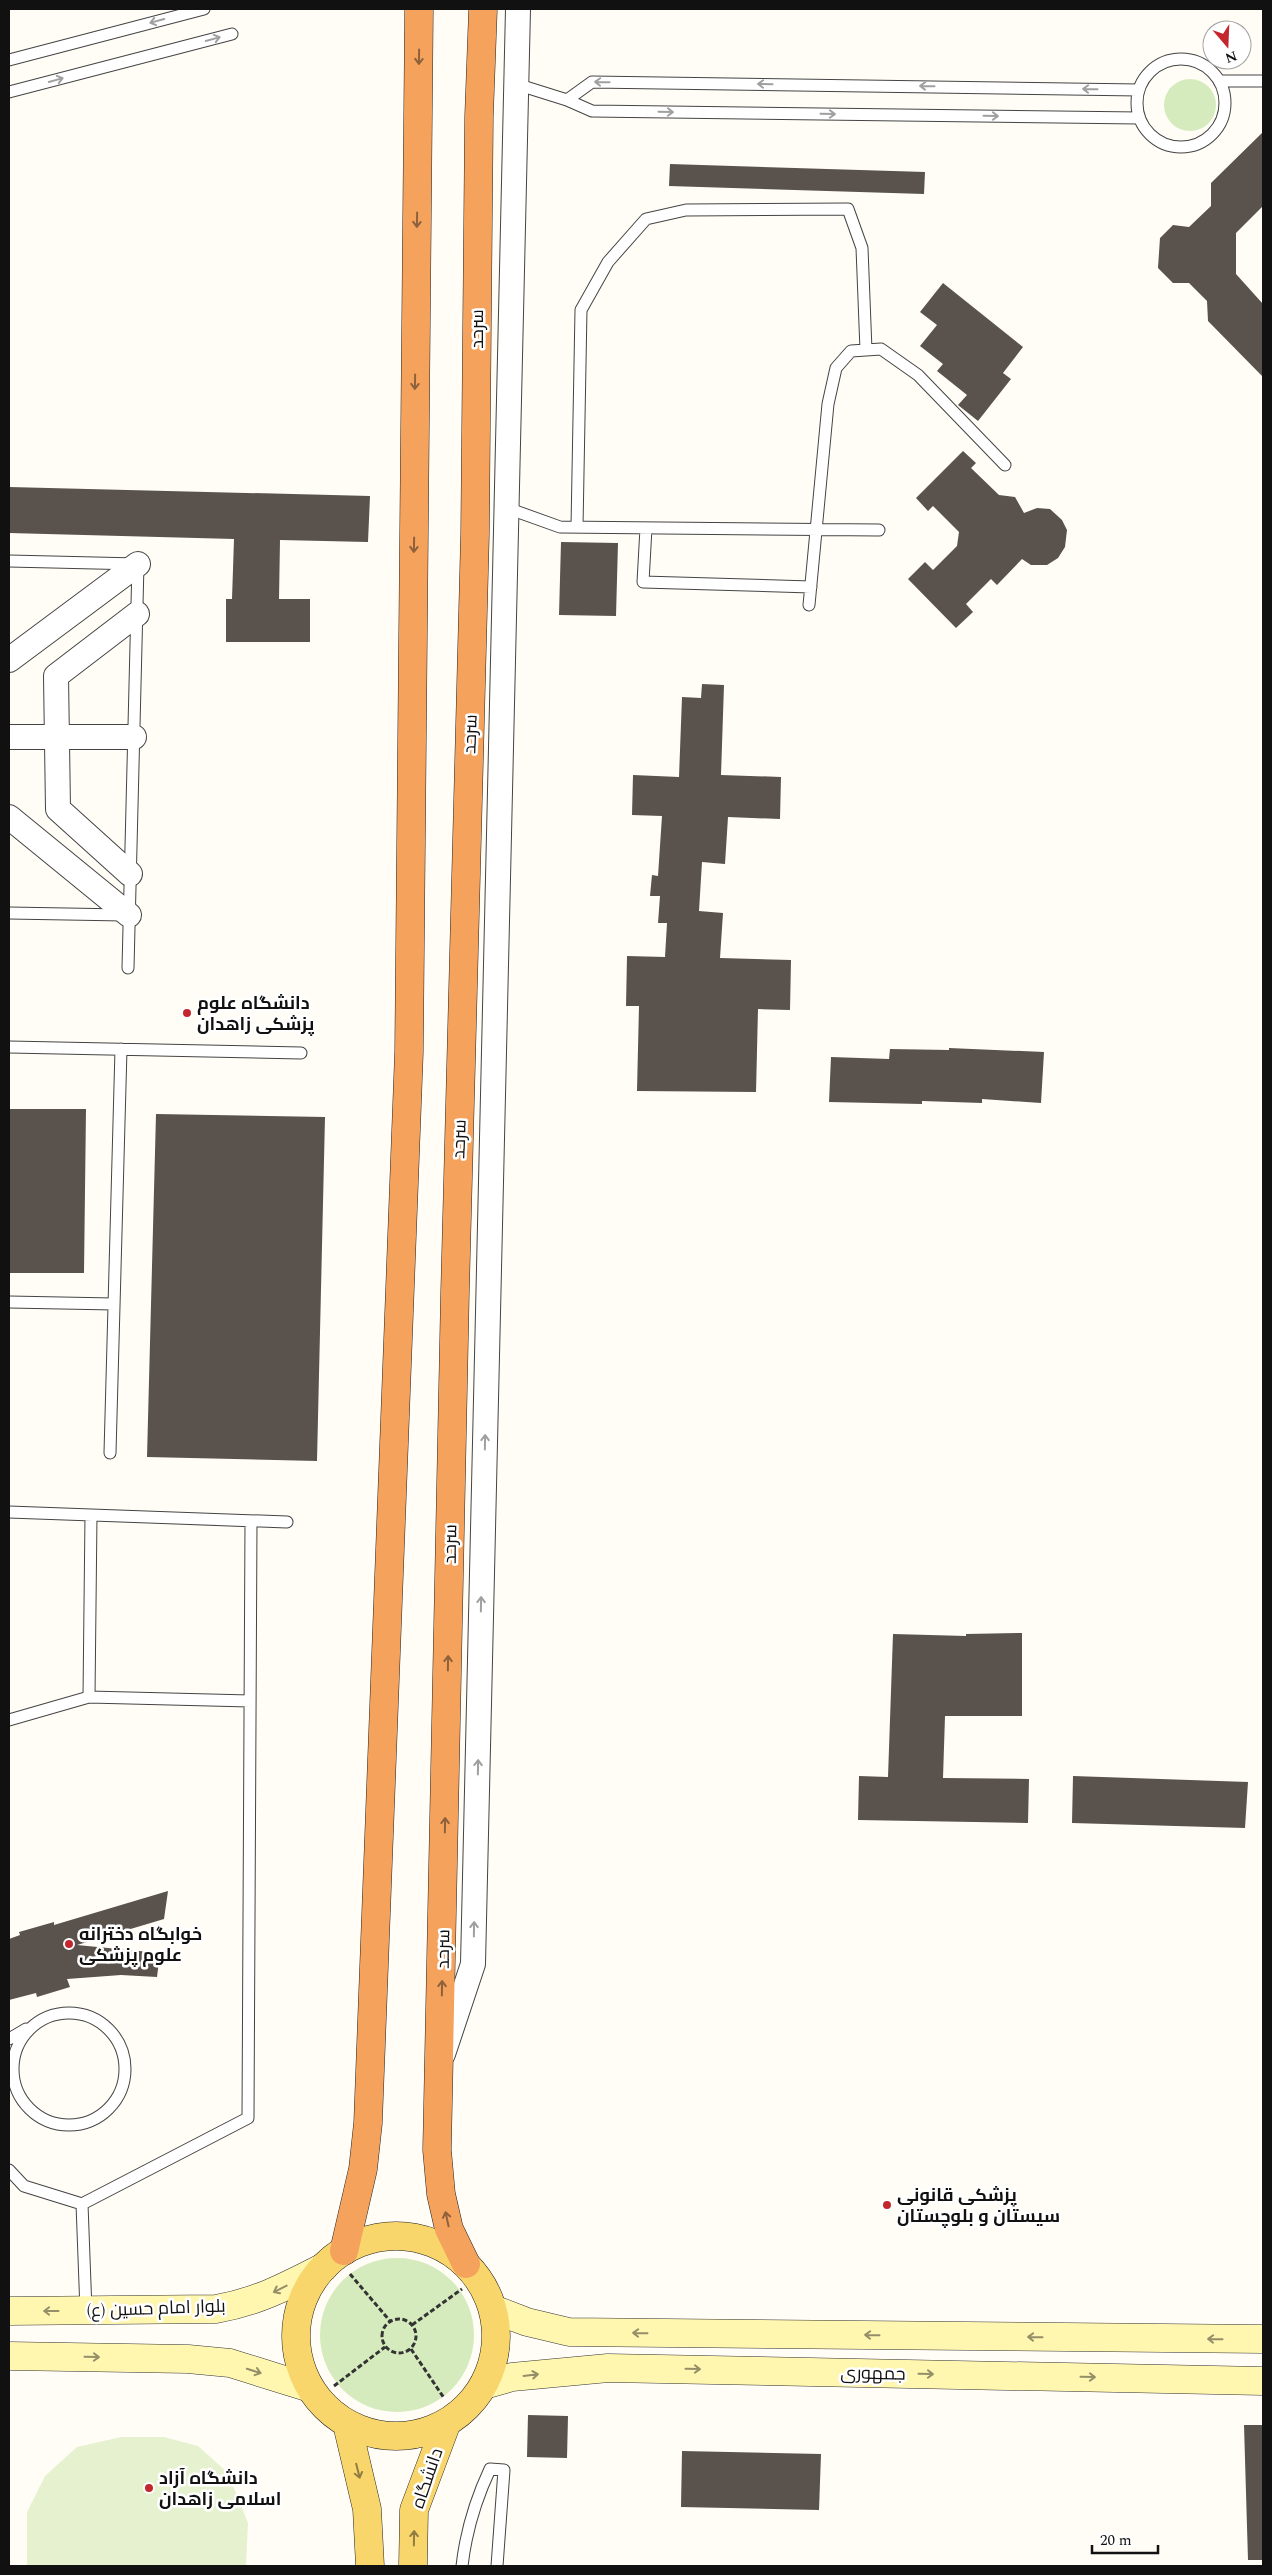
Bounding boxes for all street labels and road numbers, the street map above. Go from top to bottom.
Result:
street label: سرحد [464,309,491,349]
street label: سرحد [456,714,485,754]
street label: سرحد [445,1119,474,1159]
street label: سرحد [437,1524,464,1564]
street label: سرحد [430,1929,457,1969]
street label: بلوار امام حسین (ع) [86,2293,226,2324]
street label: جمهوری [840,2359,906,2388]
street label: دانشگاه [405,2444,450,2512]

